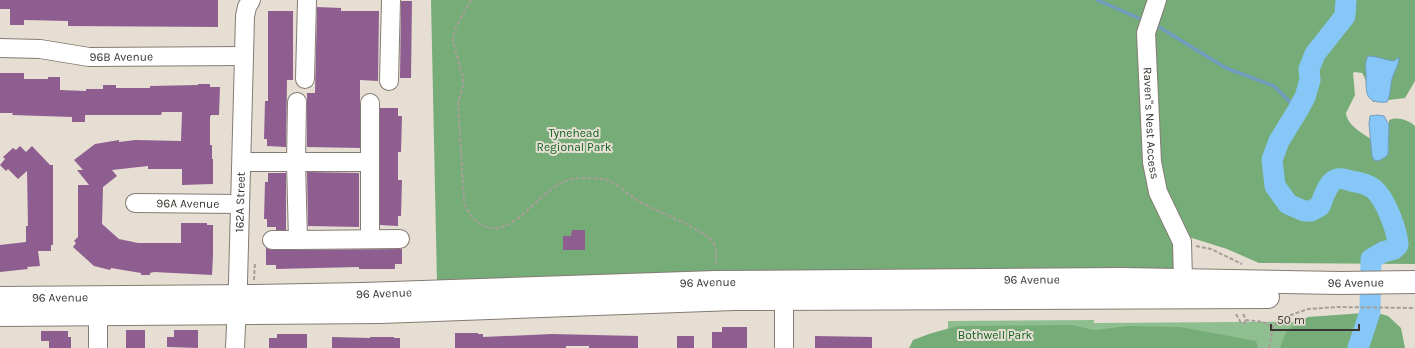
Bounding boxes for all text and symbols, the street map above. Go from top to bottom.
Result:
street label: 96B Avenue [89,50,153,64]
street label: Raven"s Nest Access [1141,67,1162,180]
park label: Tynehead Regional Park [537,126,612,154]
street label: 162A Street [232,171,248,233]
street label: 96A Avenue [156,196,220,211]
street label: 96 Avenue [1004,272,1060,287]
street label: 96 Avenue [679,275,736,290]
street label: 96 Avenue [1327,275,1384,290]
street label: 96 Avenue [356,285,412,301]
street label: 96 Avenue [32,290,88,305]
scale bar [1271,306,1359,332]
text: 50 m [1277,313,1305,327]
park label: Bothwell Park [958,328,1033,342]

